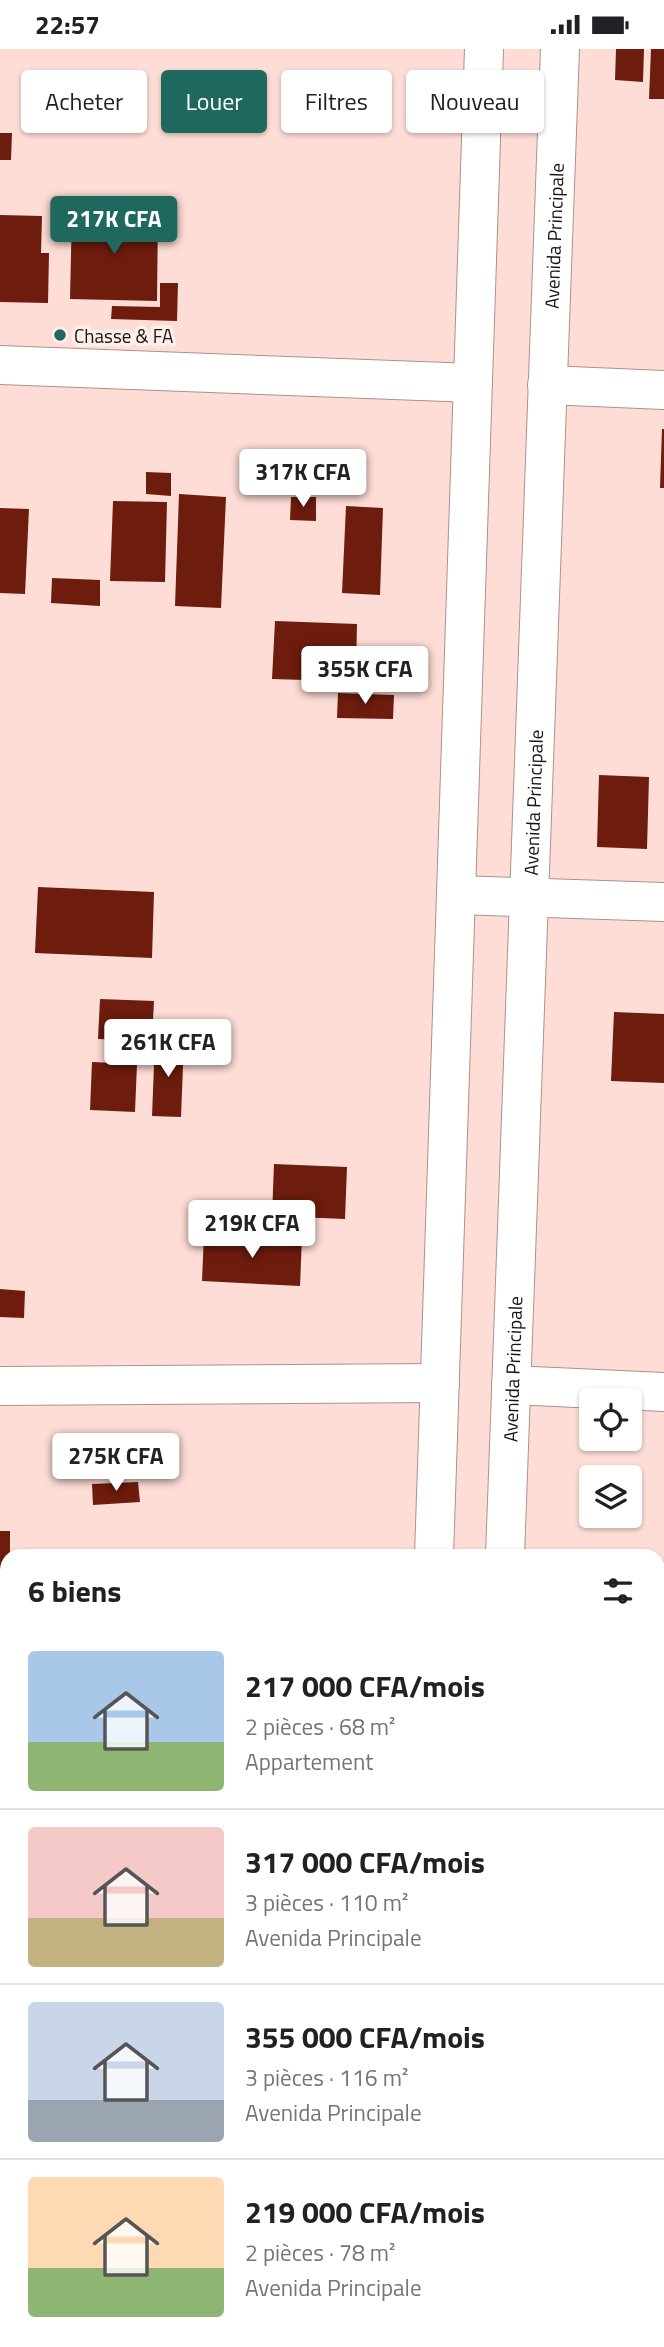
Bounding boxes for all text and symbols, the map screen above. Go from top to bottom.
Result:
text: 22:57 [35,5,100,44]
chip: Acheter [21,70,147,133]
chip: Louer [161,70,267,133]
chip: Filtres [281,70,392,133]
chip: Nouveau [406,70,544,133]
street label: Avenida Principale [536,162,570,309]
pin: 217K CFA [42,197,186,256]
text: 217K CFA [66,201,162,236]
place label: Chasse & FA [74,321,173,350]
marker: Chasse & FA [52,327,68,343]
pin: 317K CFA [231,449,375,509]
text: 317K CFA [255,454,351,489]
pin: 355K CFA [293,647,437,706]
text: 355K CFA [317,651,413,686]
street label: Avenida Principale [515,729,550,876]
pin: 261K CFA [96,1019,240,1079]
text: 261K CFA [120,1024,216,1059]
pin: 219K CFA [180,1201,324,1260]
text: 219K CFA [204,1205,300,1240]
street label: Avenida Principale [495,1296,529,1443]
map controls [579,1388,642,1528]
button: locate [579,1388,642,1451]
pin: 275K CFA [44,1433,188,1493]
text: 275K CFA [68,1438,164,1473]
button: layers [579,1465,642,1528]
text: 6 biens [28,1568,122,1614]
icon: filters [599,1572,637,1610]
text: 217 000 CFA/mois [245,1663,485,1709]
icon: home [84,1679,168,1763]
text: 2 pièces · 68 m² [245,1709,396,1744]
text: Appartement [245,1744,373,1779]
text: 317 000 CFA/mois [245,1839,485,1885]
icon: home [84,1855,168,1939]
text: 3 pièces · 110 m² [245,1885,408,1920]
text: Avenida Principale [245,1920,422,1955]
text: 355 000 CFA/mois [245,2014,485,2060]
icon: home [84,2030,168,2114]
text: 3 pièces · 116 m² [245,2060,408,2095]
text: Avenida Principale [245,2095,422,2130]
text: 219 000 CFA/mois [245,2189,485,2235]
icon: home [84,2205,168,2289]
text: 2 pièces · 78 m² [245,2235,396,2270]
text: Avenida Principale [245,2270,422,2305]

